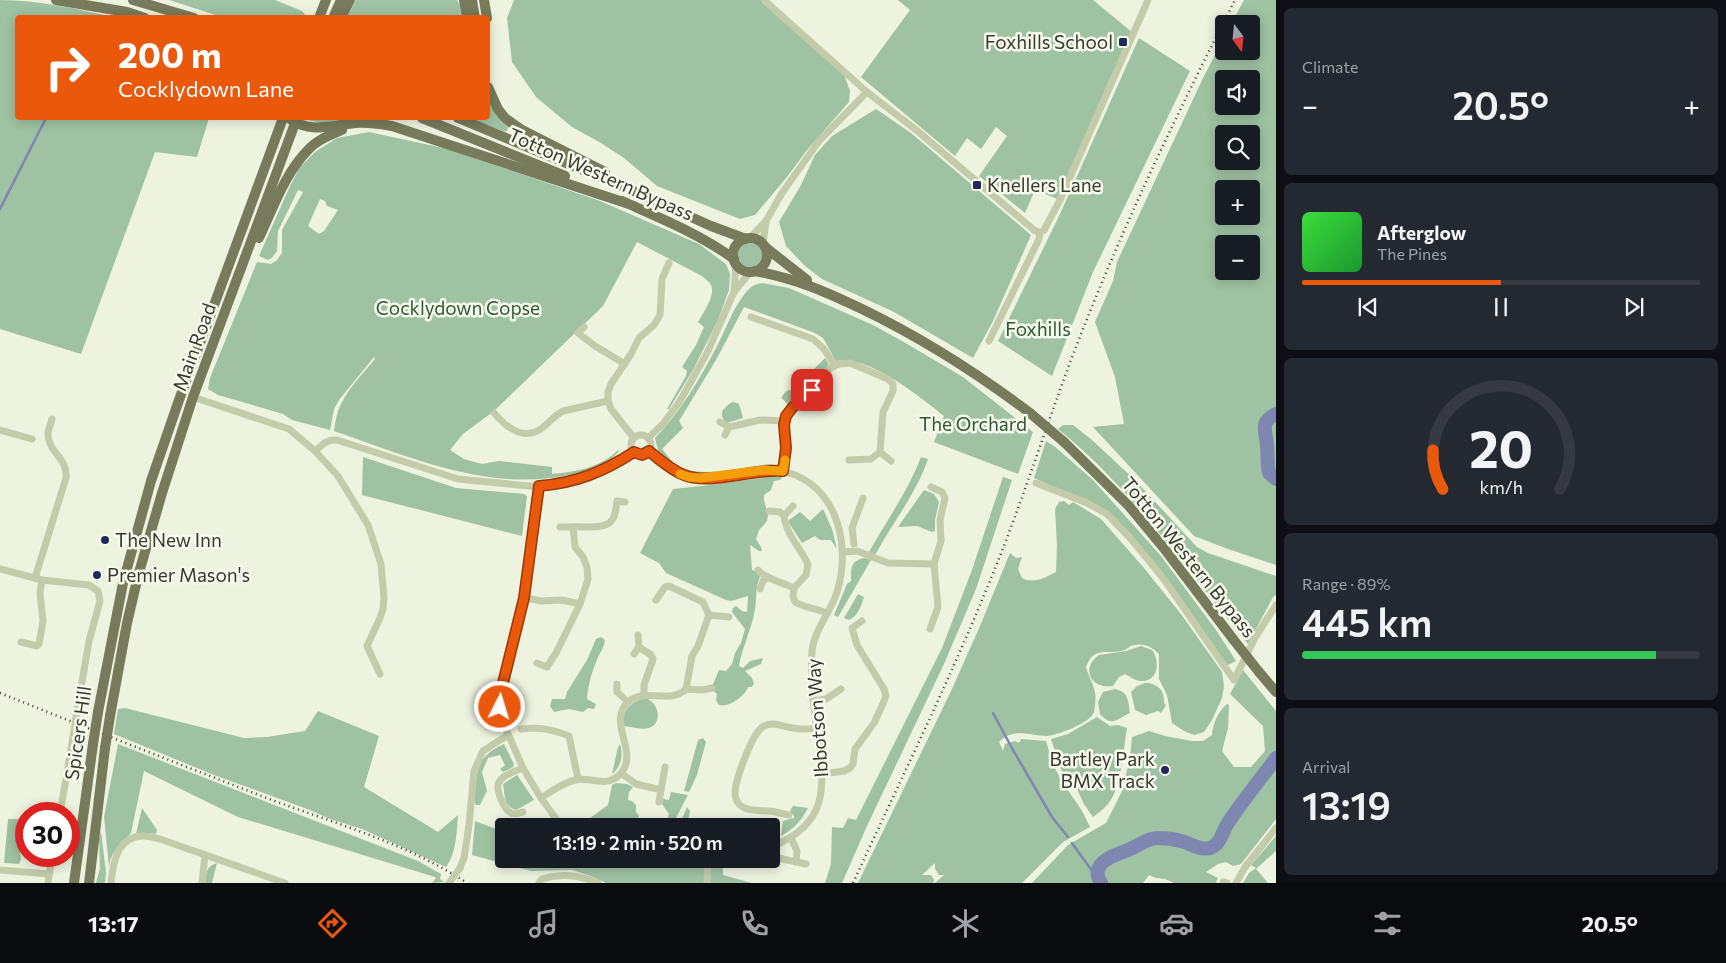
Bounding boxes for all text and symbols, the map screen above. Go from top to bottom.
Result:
north arrow [1215,15,1260,60]
map controls [1215,15,1260,280]
place label: Foxhills School [985,30,1113,53]
text: 200 m [118,32,221,75]
icon: right [35,35,100,100]
marker: Foxhills School [1117,36,1129,48]
text: Climate [1302,57,1358,76]
button: sound [1215,70,1260,115]
text: Cocklydown Lane [118,75,294,102]
text: 20.5° [1453,81,1549,128]
text: − [1302,88,1318,122]
text: + [1684,88,1700,122]
street label: Totton Western Bypass [505,122,697,225]
button: search [1215,125,1260,170]
place label: Knellers Lane [987,173,1102,196]
marker: Knellers Lane [971,179,983,191]
button: + [1215,180,1260,225]
text: Afterglow [1377,221,1466,244]
button: − [1215,235,1260,280]
text: The Pines [1377,244,1447,263]
icon: previous [1354,293,1382,321]
icon: pause [1487,293,1515,321]
icon: next [1620,293,1648,321]
park label: Cocklydown Copse [376,296,540,319]
street label: Main Road [167,300,220,394]
park label: Foxhills [1005,317,1071,340]
pin [791,369,833,411]
icon: arrive [798,376,826,404]
park label: The Orchard [919,412,1027,435]
text: 20 [1469,415,1533,479]
street label: Totton Western Bypass [1117,472,1261,642]
text: km/h [1479,476,1523,498]
place label: The New Inn [115,528,222,551]
marker: The New Inn [99,534,111,546]
place label: Premier Mason's [107,563,250,586]
marker: Premier Mason's [91,569,103,581]
text: Range · 89% [1302,574,1391,593]
text: 445 km [1302,598,1432,645]
street label: Ibbotson Way [801,658,832,778]
position arrow [473,680,525,732]
street label: Spicers Hill [60,684,96,782]
place label: Bartley Park BMX Track [1050,747,1155,792]
text: Arrival [1302,757,1350,776]
marker: Bartley Park BMX Track [1159,764,1171,776]
text: 13:19 [1302,781,1391,828]
speed limit sign: 30 [15,802,80,867]
text: 13:19 · 2 min · 520 m [552,831,723,854]
icon: directions [315,906,350,941]
icon: music [526,906,561,941]
icon: phone [737,906,772,941]
icon: climate [948,906,983,941]
icon: car [1159,906,1194,941]
icon: filters [1370,906,1405,941]
text: 13:17 [88,910,139,937]
text: 20.5° [1581,910,1638,937]

